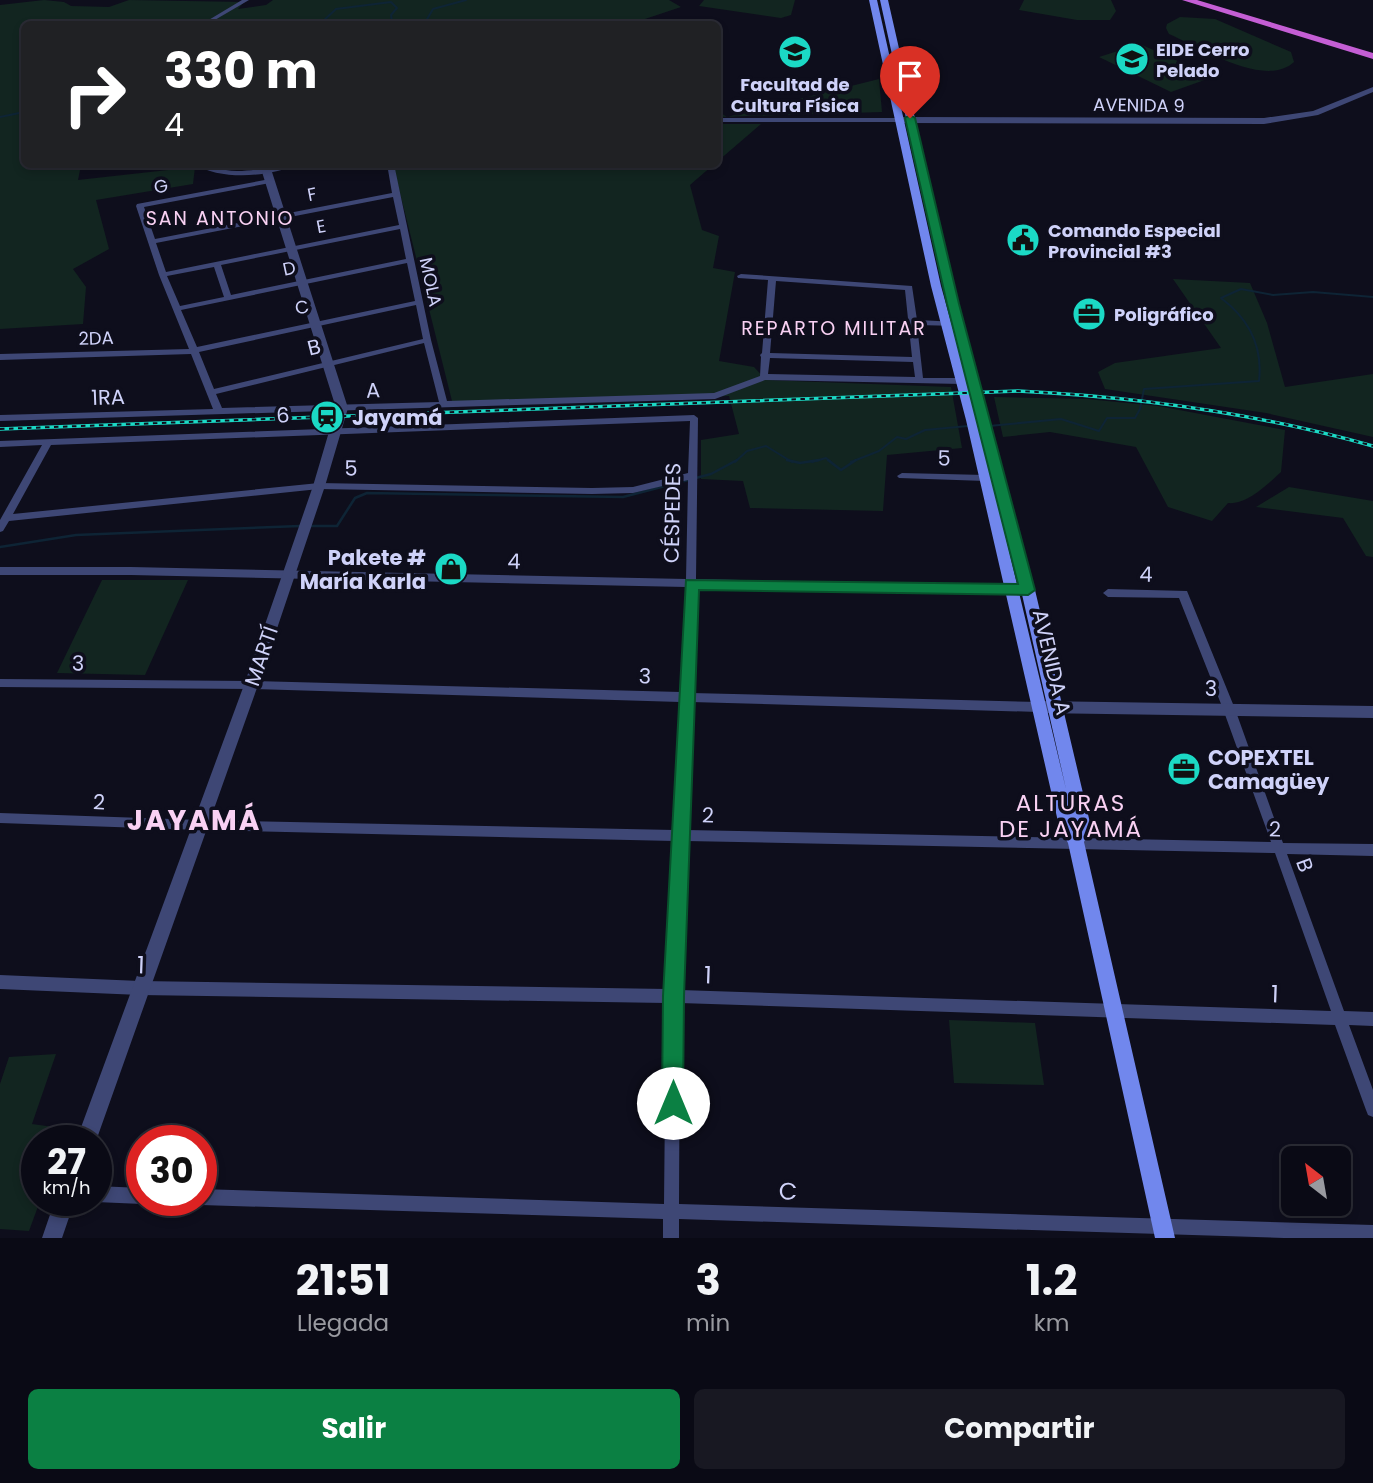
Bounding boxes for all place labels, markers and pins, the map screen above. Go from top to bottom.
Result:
school or university icon: Facultad de Cultura Física [776,33,814,71]
place label: EIDE Cerro Pelado [1156,37,1249,83]
school or university icon: EIDE Cerro Pelado [1113,40,1151,78]
pin [880,46,940,118]
place label: Facultad de Cultura Física [731,72,859,118]
place label: Comando Especial Provincial #3 [1048,218,1221,264]
public building icon: Comando Especial Provincial #3 [1004,221,1042,259]
office icon: Poligráfico [1070,295,1108,333]
place label: Poligráfico [1114,302,1214,327]
station icon: Jayamá [308,398,346,436]
place label: Jayamá [352,403,442,432]
place label: Pakete # María Karla [300,543,426,596]
shop icon: Pakete # María Karla [432,550,470,588]
place label: COPEXTEL Camagüey [1208,743,1330,796]
office icon: COPEXTEL Camagüey [1165,750,1203,788]

